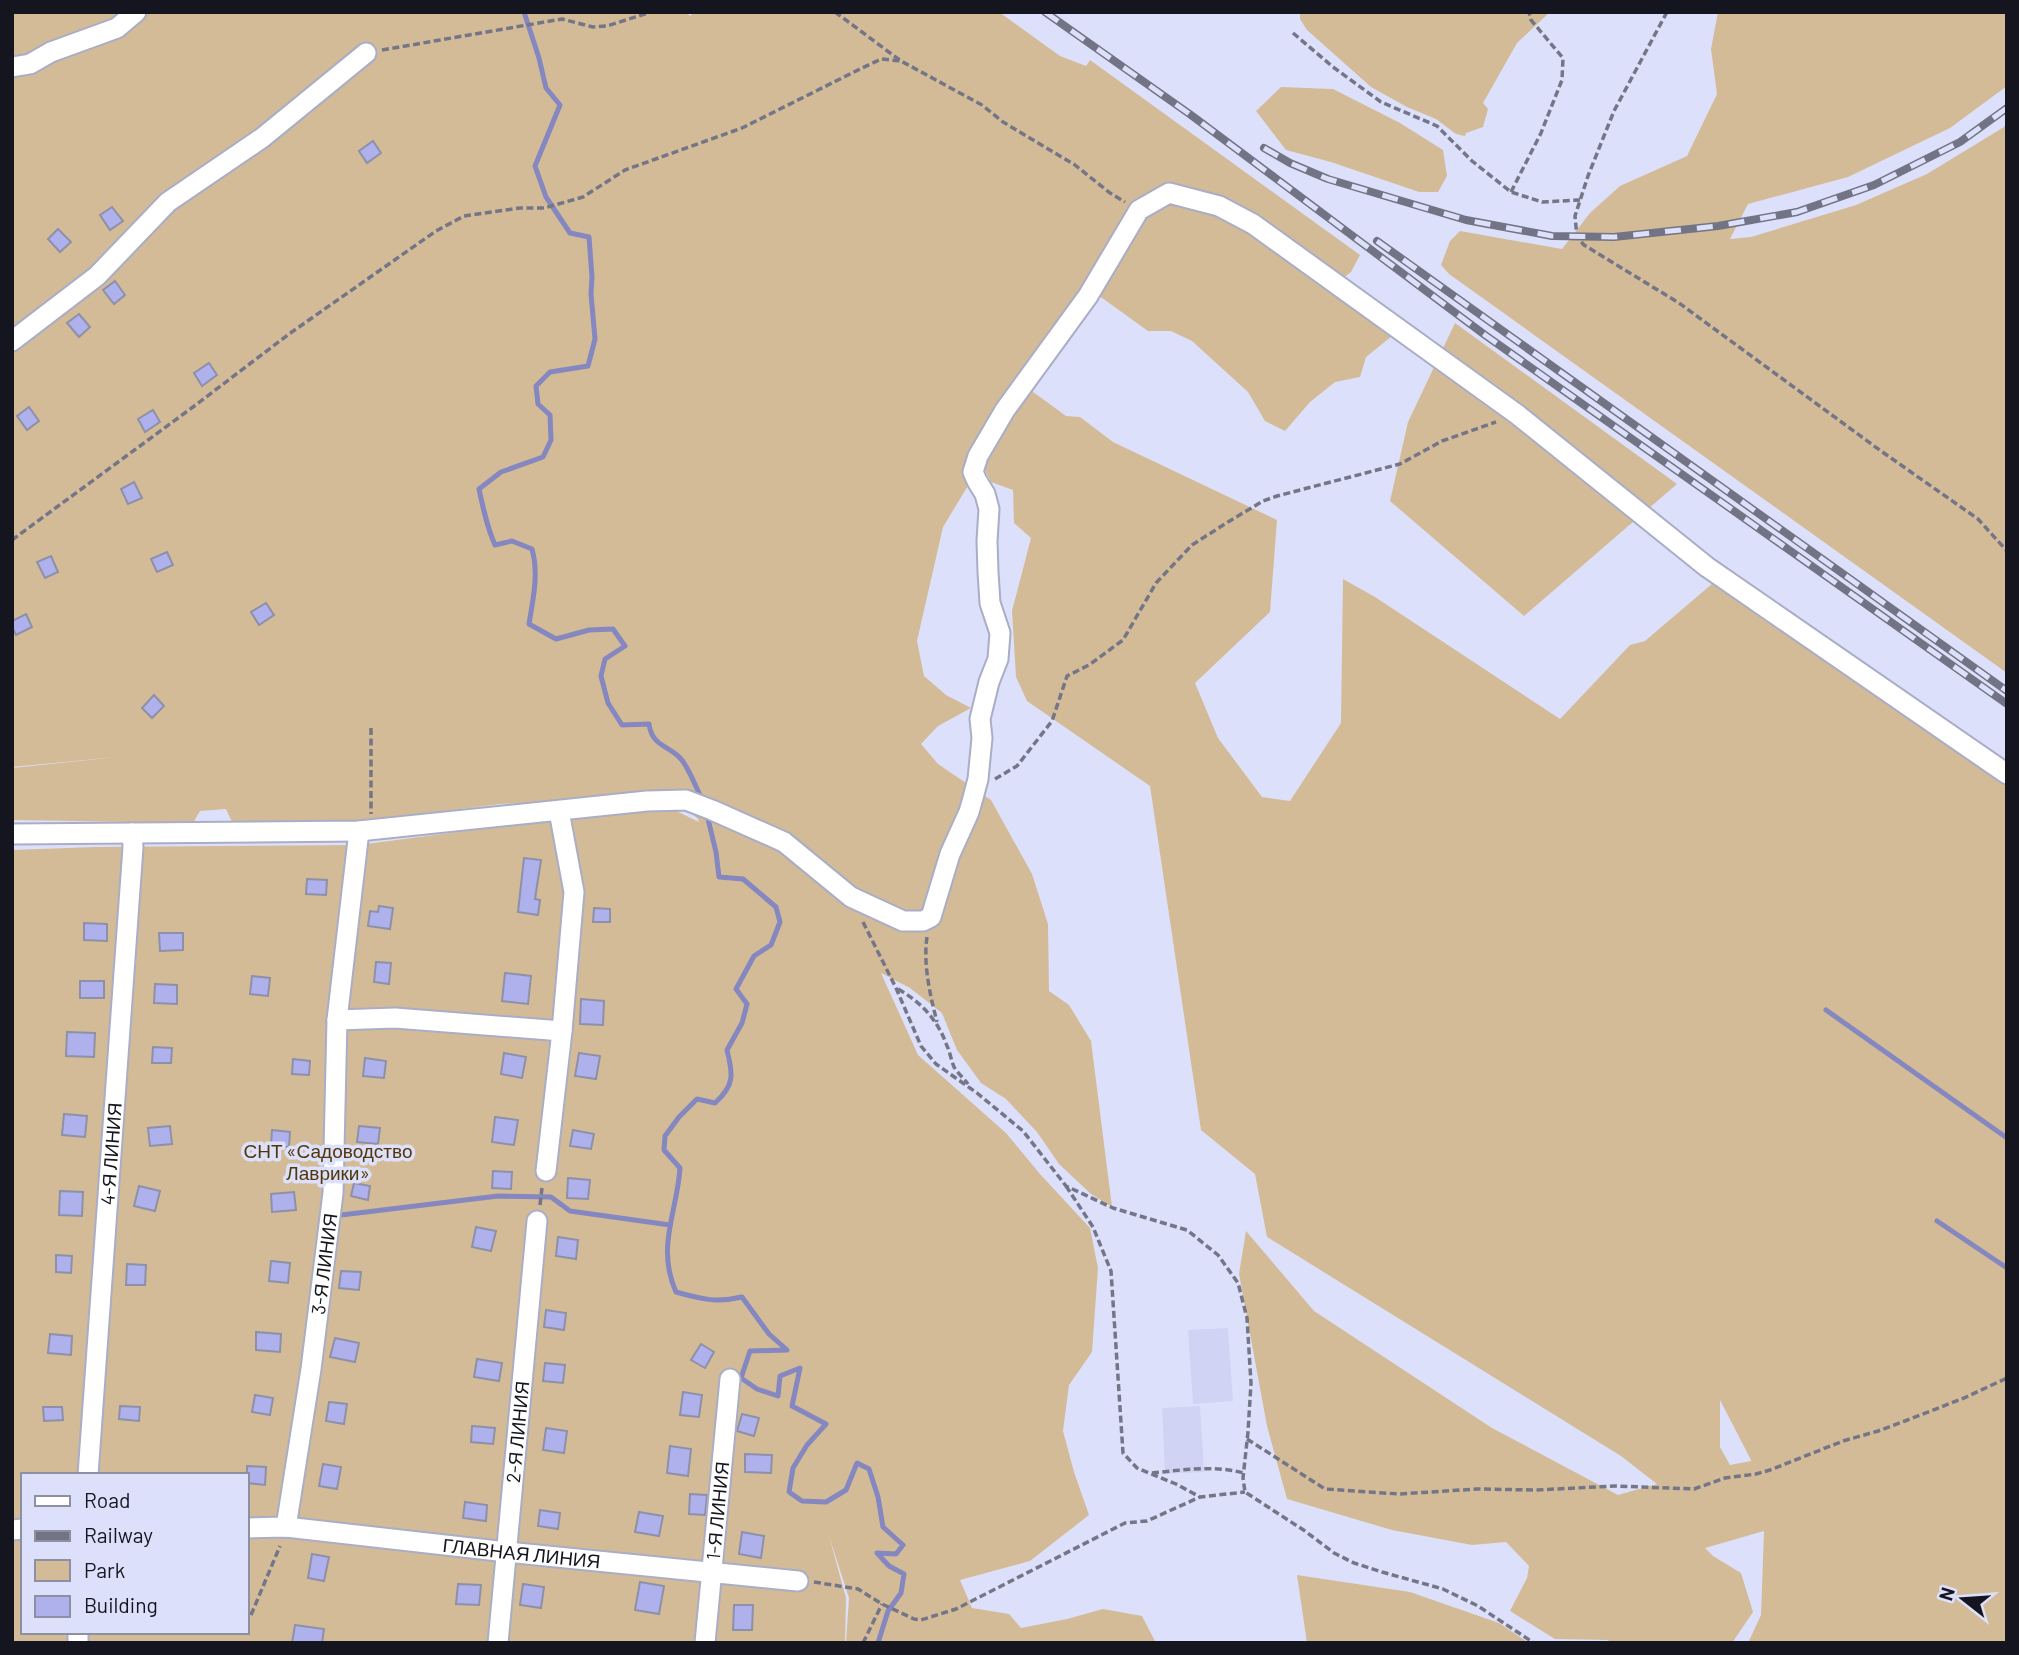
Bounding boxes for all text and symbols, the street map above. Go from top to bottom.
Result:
street label: 4-Я ЛИНИЯ [95,1102,126,1206]
park label: СНТ «Садоводство Лаврики» [243,1139,413,1184]
street label: 3-Я ЛИНИЯ [306,1212,341,1316]
street label: 2-Я ЛИНИЯ [501,1380,533,1484]
street label: 1-Я ЛИНИЯ [701,1460,733,1561]
legend [21,1473,248,1634]
text: Road [84,1487,130,1512]
text: Railway [84,1522,153,1547]
street label: ГЛАВНАЯ ЛИНИЯ [442,1533,601,1572]
text: Park [84,1557,125,1582]
north arrow [1928,1564,1998,1634]
text: N [1933,1584,1959,1603]
text: Building [84,1592,158,1617]

